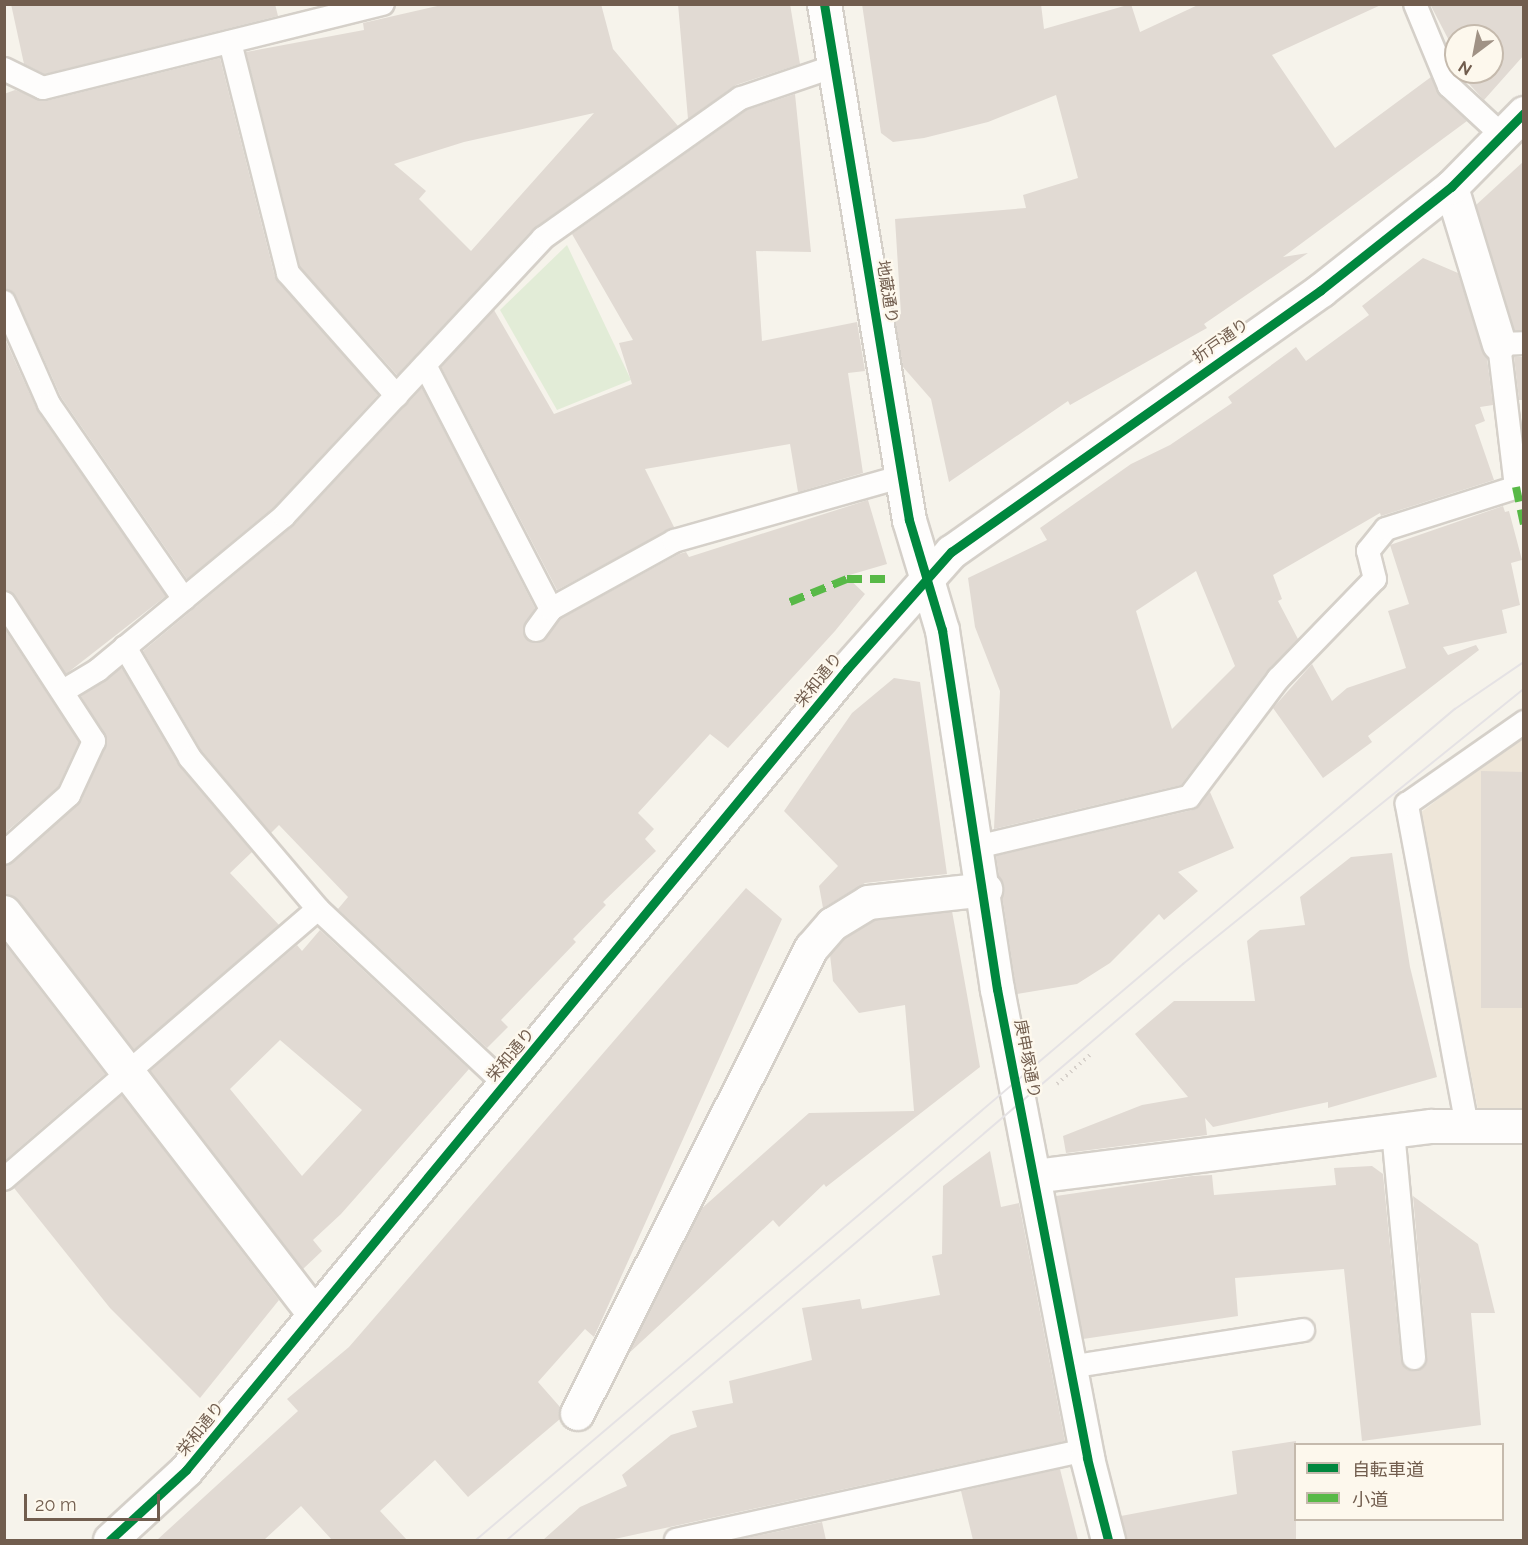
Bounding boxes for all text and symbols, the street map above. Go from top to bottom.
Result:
north arrow [1444,24,1504,84]
text: N [1455,57,1475,79]
street label: 地蔵通り [873,259,901,325]
street label: 折戸通り [1189,315,1253,367]
street label: 栄和通り [791,649,847,711]
street label: 庚申塚通り [1010,1018,1044,1100]
street label: 栄和通り [483,1024,539,1086]
street label: 栄和通り [173,1398,229,1460]
legend [1294,1443,1504,1521]
text: 自転車道 [1352,1459,1424,1480]
scale bar [27,1482,164,1520]
text: 小道 [1352,1489,1388,1510]
text: 20 m [35,1494,77,1515]

